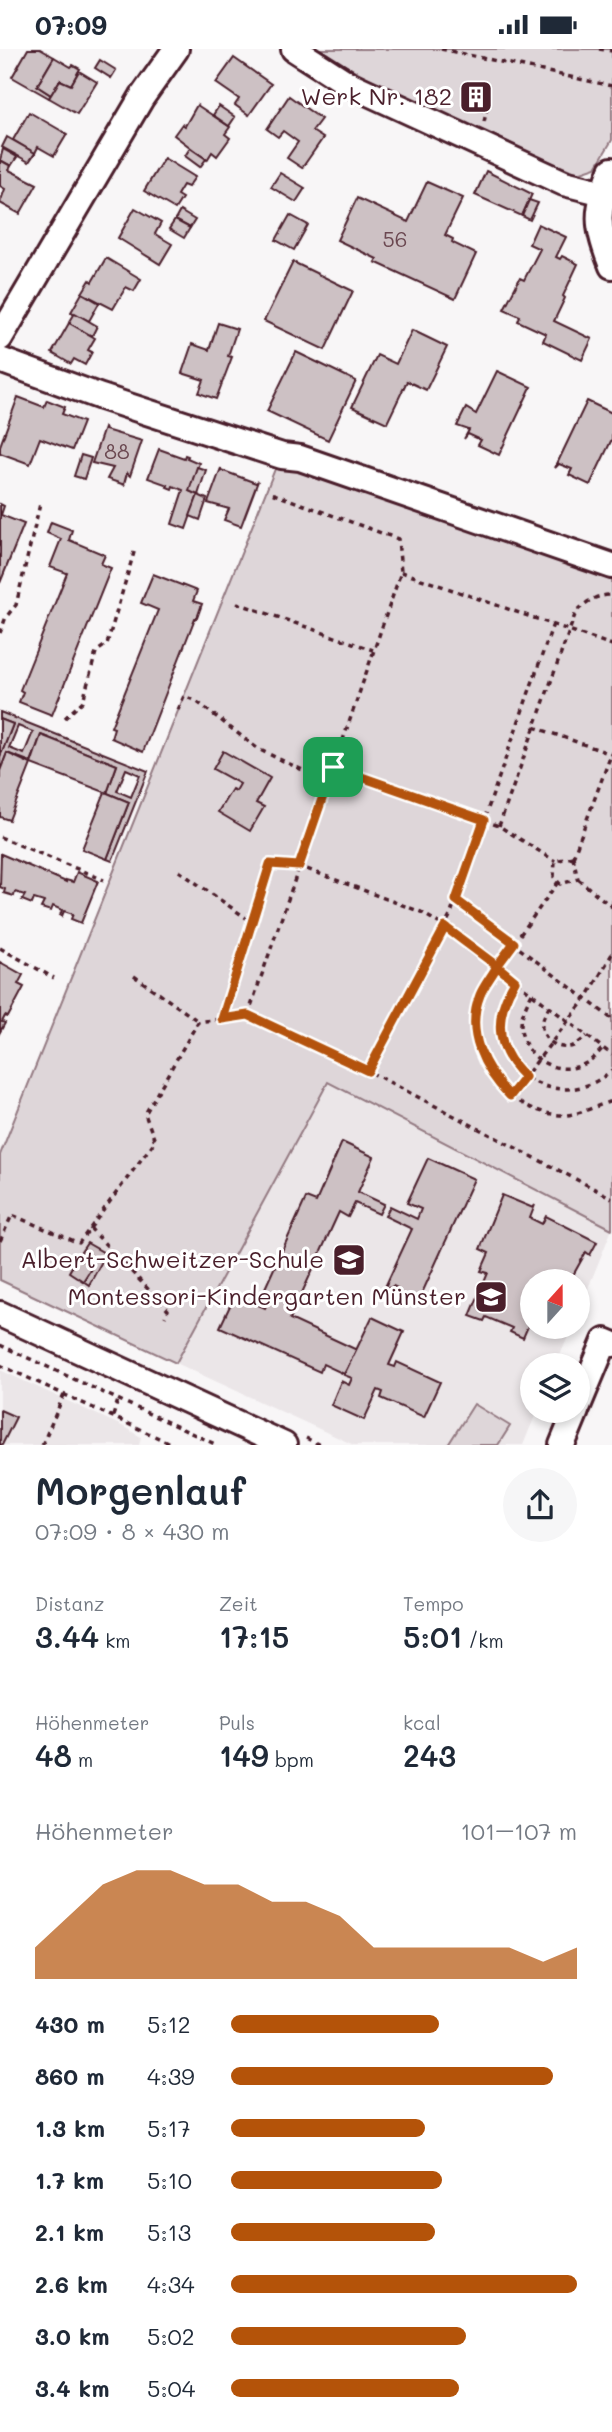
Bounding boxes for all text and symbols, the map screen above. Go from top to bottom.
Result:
text: 07:09 [35,8,107,42]
building icon: Werk Nr. 182 [457,78,495,116]
place label: Werk Nr. 182 [300,80,452,111]
house number: 56 [383,225,407,252]
house number: 88 [104,437,130,464]
pin [303,737,363,797]
icon: arrive [314,748,352,786]
school or university icon: Albert-Schweitzer-Schule [330,1241,368,1279]
place label: Albert-Schweitzer-Schule [20,1243,324,1274]
north arrow [520,1269,590,1339]
map controls [520,1269,590,1423]
school or university icon: Montessori-Kindergarten Münster [472,1278,510,1316]
place label: Montessori-Kindergarten Münster [68,1280,466,1311]
button: layers [520,1353,590,1423]
text: Morgenlauf [35,1465,246,1515]
button: share [503,1468,577,1542]
text: 07:09 · 8 × 430 m [35,1516,230,1546]
text: Distanz [35,1591,104,1616]
text: Zeit [219,1591,258,1616]
text: Tempo [403,1591,463,1616]
text: 3.44 [35,1616,99,1656]
text: 17:15 [219,1616,289,1656]
text: 5:01 [403,1616,462,1656]
text: km [99,1628,130,1653]
text: /km [462,1628,504,1653]
text: Höhenmeter [35,1710,149,1735]
text: Puls [219,1710,255,1735]
text: kcal [403,1710,441,1735]
text: 48 [35,1735,72,1775]
text: 149 [219,1735,269,1775]
text: 243 [403,1735,456,1775]
text: m [72,1747,93,1772]
text: bpm [269,1747,314,1772]
text: Höhenmeter [35,1816,173,1846]
text: 101–107 m [460,1816,577,1846]
text: 430 m [35,2009,105,2039]
text: 5:12 [147,2009,191,2039]
text: 860 m [35,2061,105,2091]
text: 4:39 [147,2061,195,2091]
text: 1.3 km [35,2113,105,2143]
text: 5:17 [147,2113,191,2143]
text: 1.7 km [35,2165,104,2195]
text: 5:10 [147,2165,192,2195]
text: 2.1 km [35,2217,104,2247]
text: 5:13 [147,2217,191,2247]
text: 2.6 km [35,2269,108,2299]
text: 4:34 [147,2269,195,2299]
text: 3.0 km [35,2321,110,2351]
text: 5:02 [147,2321,195,2351]
text: 3.4 km [35,2373,109,2403]
text: 5:04 [147,2373,195,2403]

